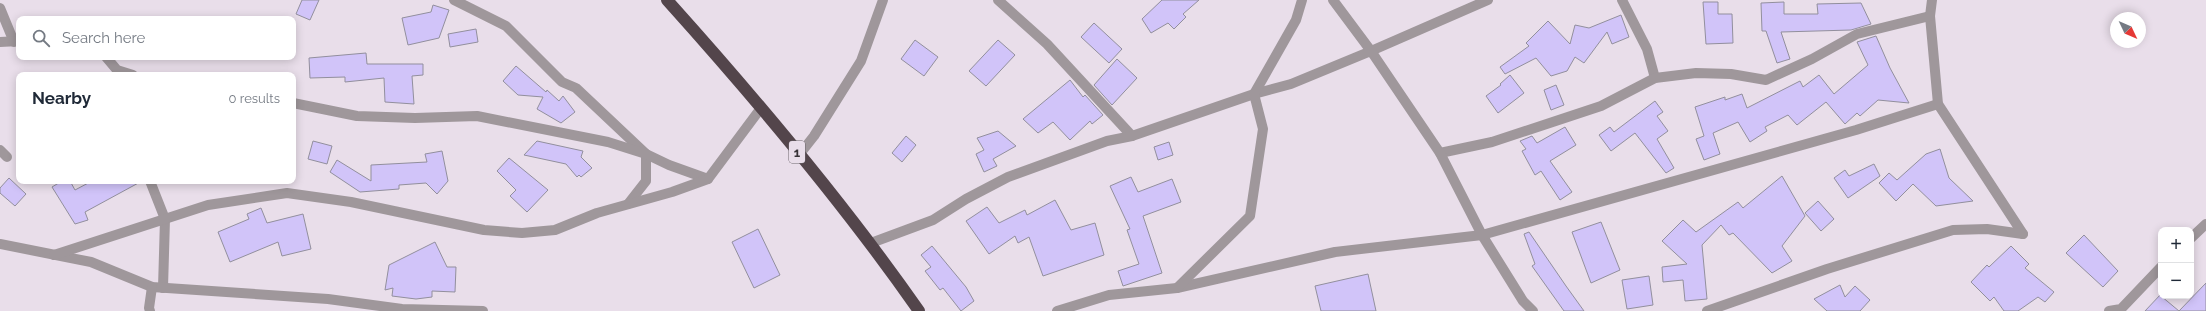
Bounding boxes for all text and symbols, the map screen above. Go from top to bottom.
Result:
north arrow [2110,12,2146,48]
search box [16,16,296,60]
icon: search [30,27,52,49]
text: Search here [62,29,145,47]
text: Nearby [32,88,91,108]
text: 0 results [229,91,280,106]
road number: 1 [789,141,805,163]
map controls [2158,227,2194,299]
button: + [2158,227,2194,263]
button: − [2158,263,2194,299]

